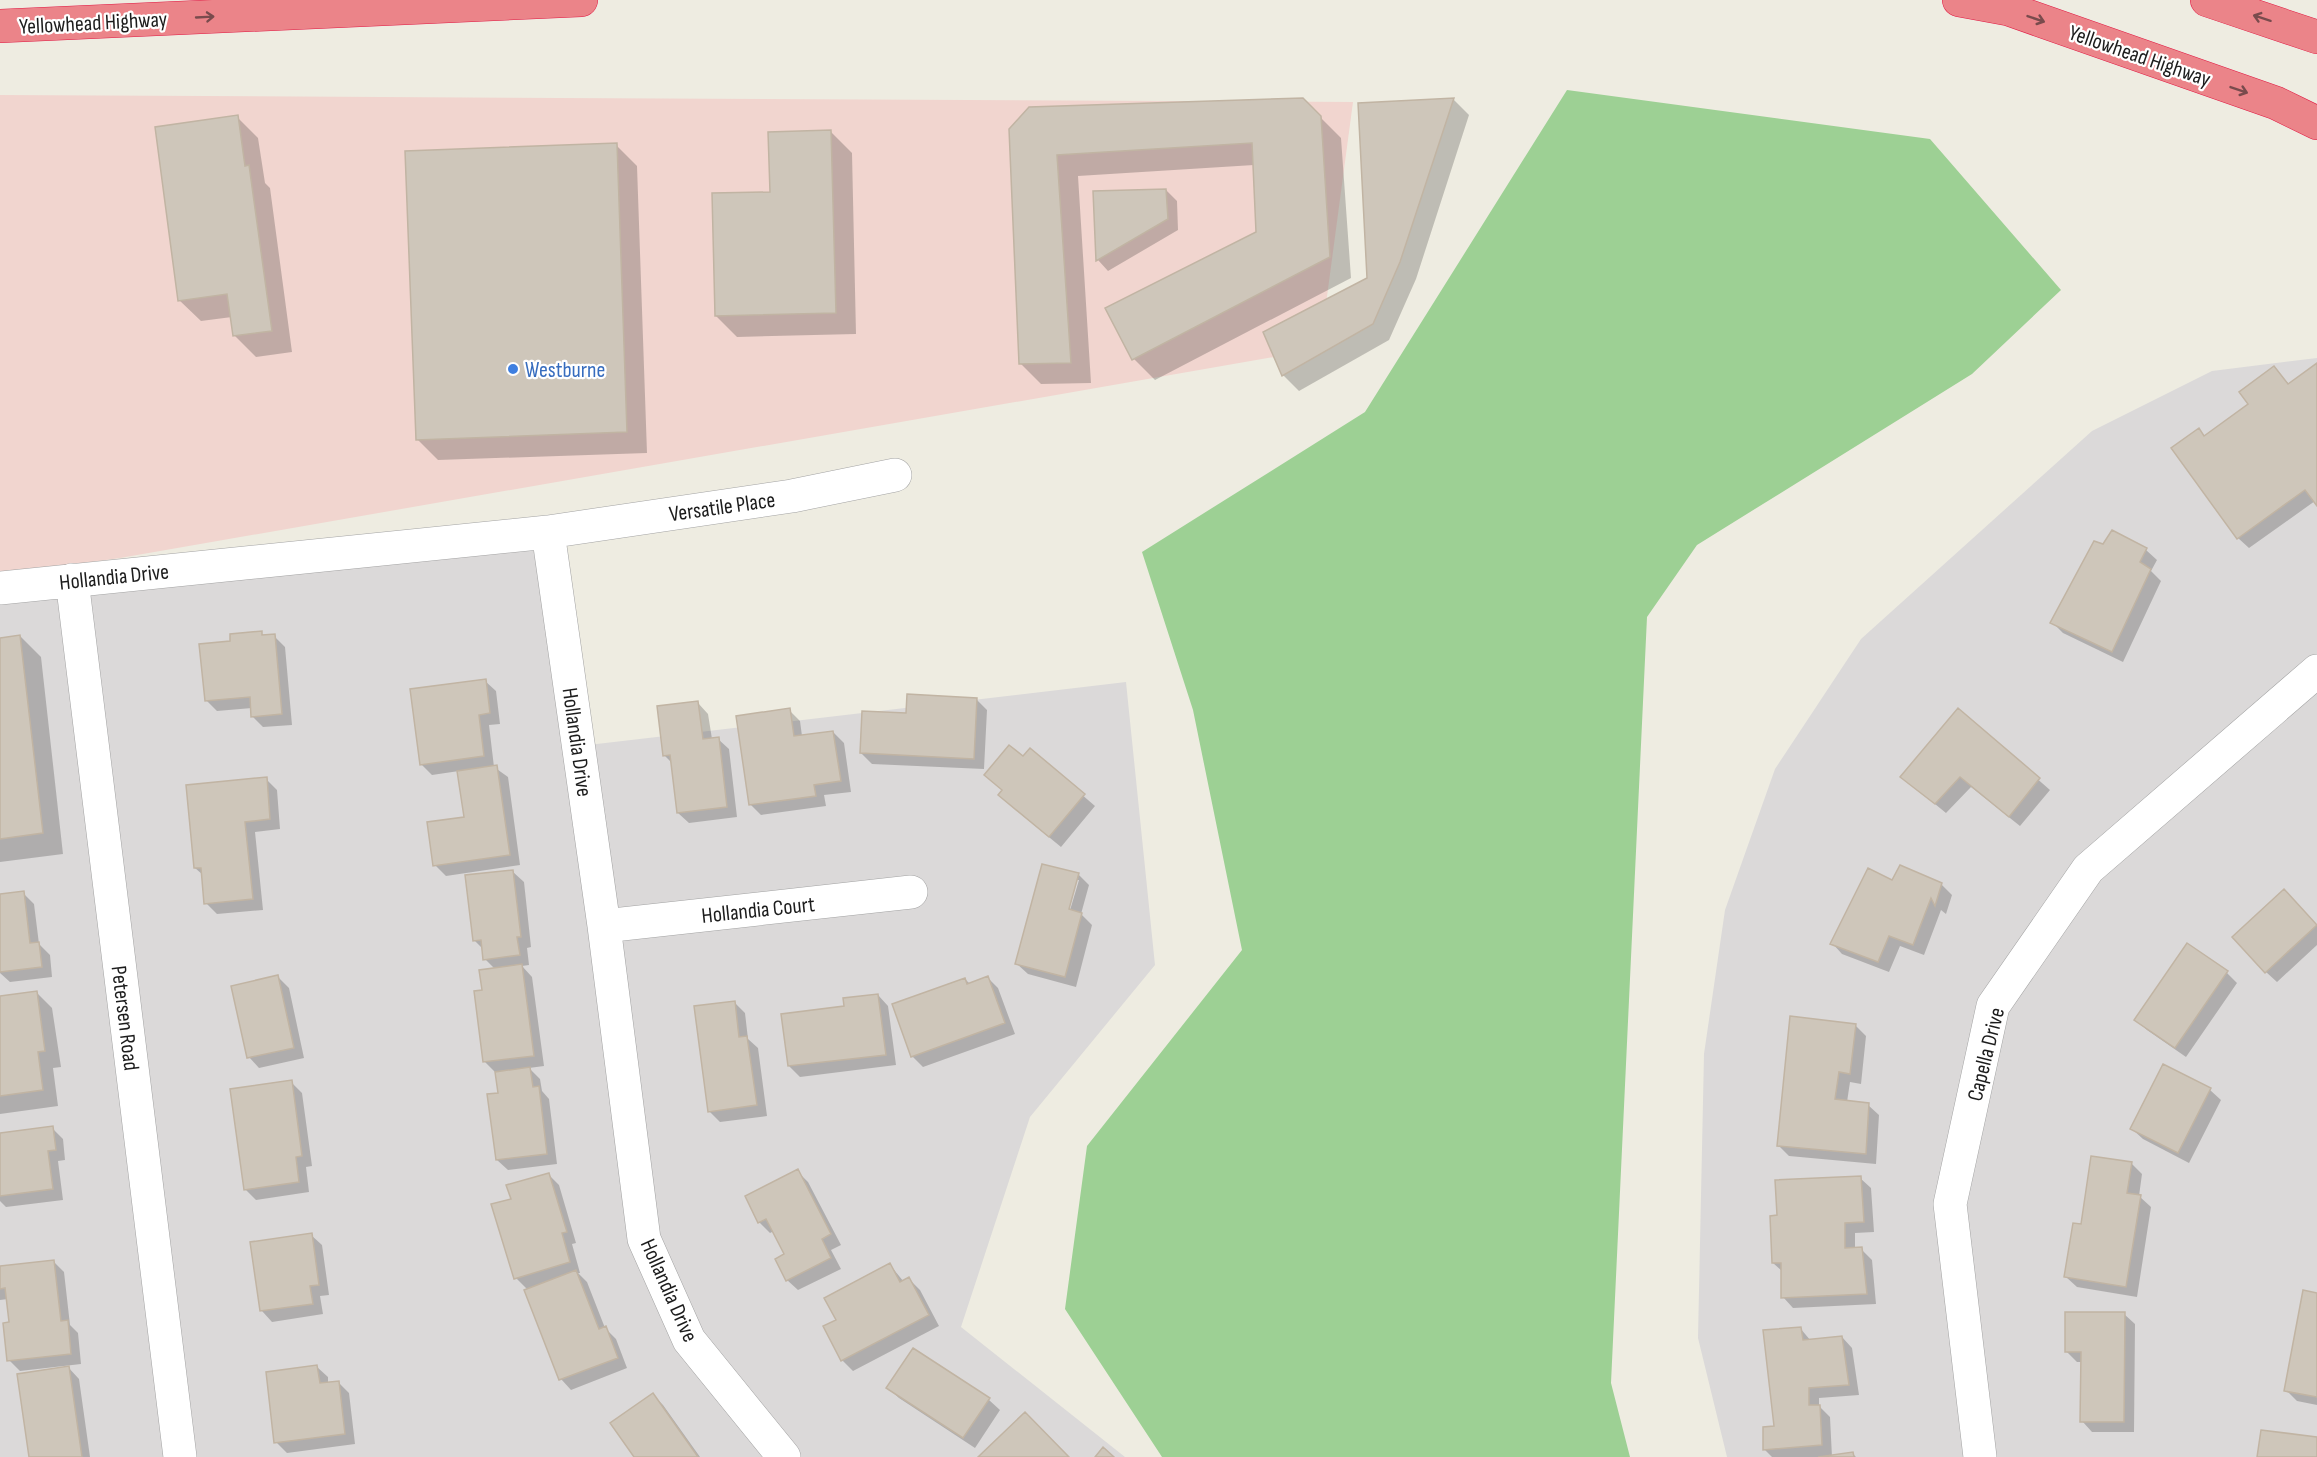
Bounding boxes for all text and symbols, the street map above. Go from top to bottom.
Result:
street label: Yellowhead Highway [18,6,168,41]
one-way arrow [195,12,215,23]
one-way arrow [2253,12,2272,23]
one-way arrow [2026,14,2044,25]
street label: Yellowhead Highway [2065,20,2214,93]
one-way arrow [2230,86,2248,97]
place label: Westburne [525,357,605,384]
marker: Westburne [506,362,520,376]
street label: Versatile Place [667,487,777,528]
street label: Hollandia Drive [58,558,170,597]
street label: Hollandia Drive [555,686,598,799]
street label: Hollandia Court [700,891,816,930]
street label: Petersen Road [105,964,144,1072]
street label: Capella Drive [1962,1005,2011,1104]
street label: Hollandia Drive [634,1235,703,1346]

